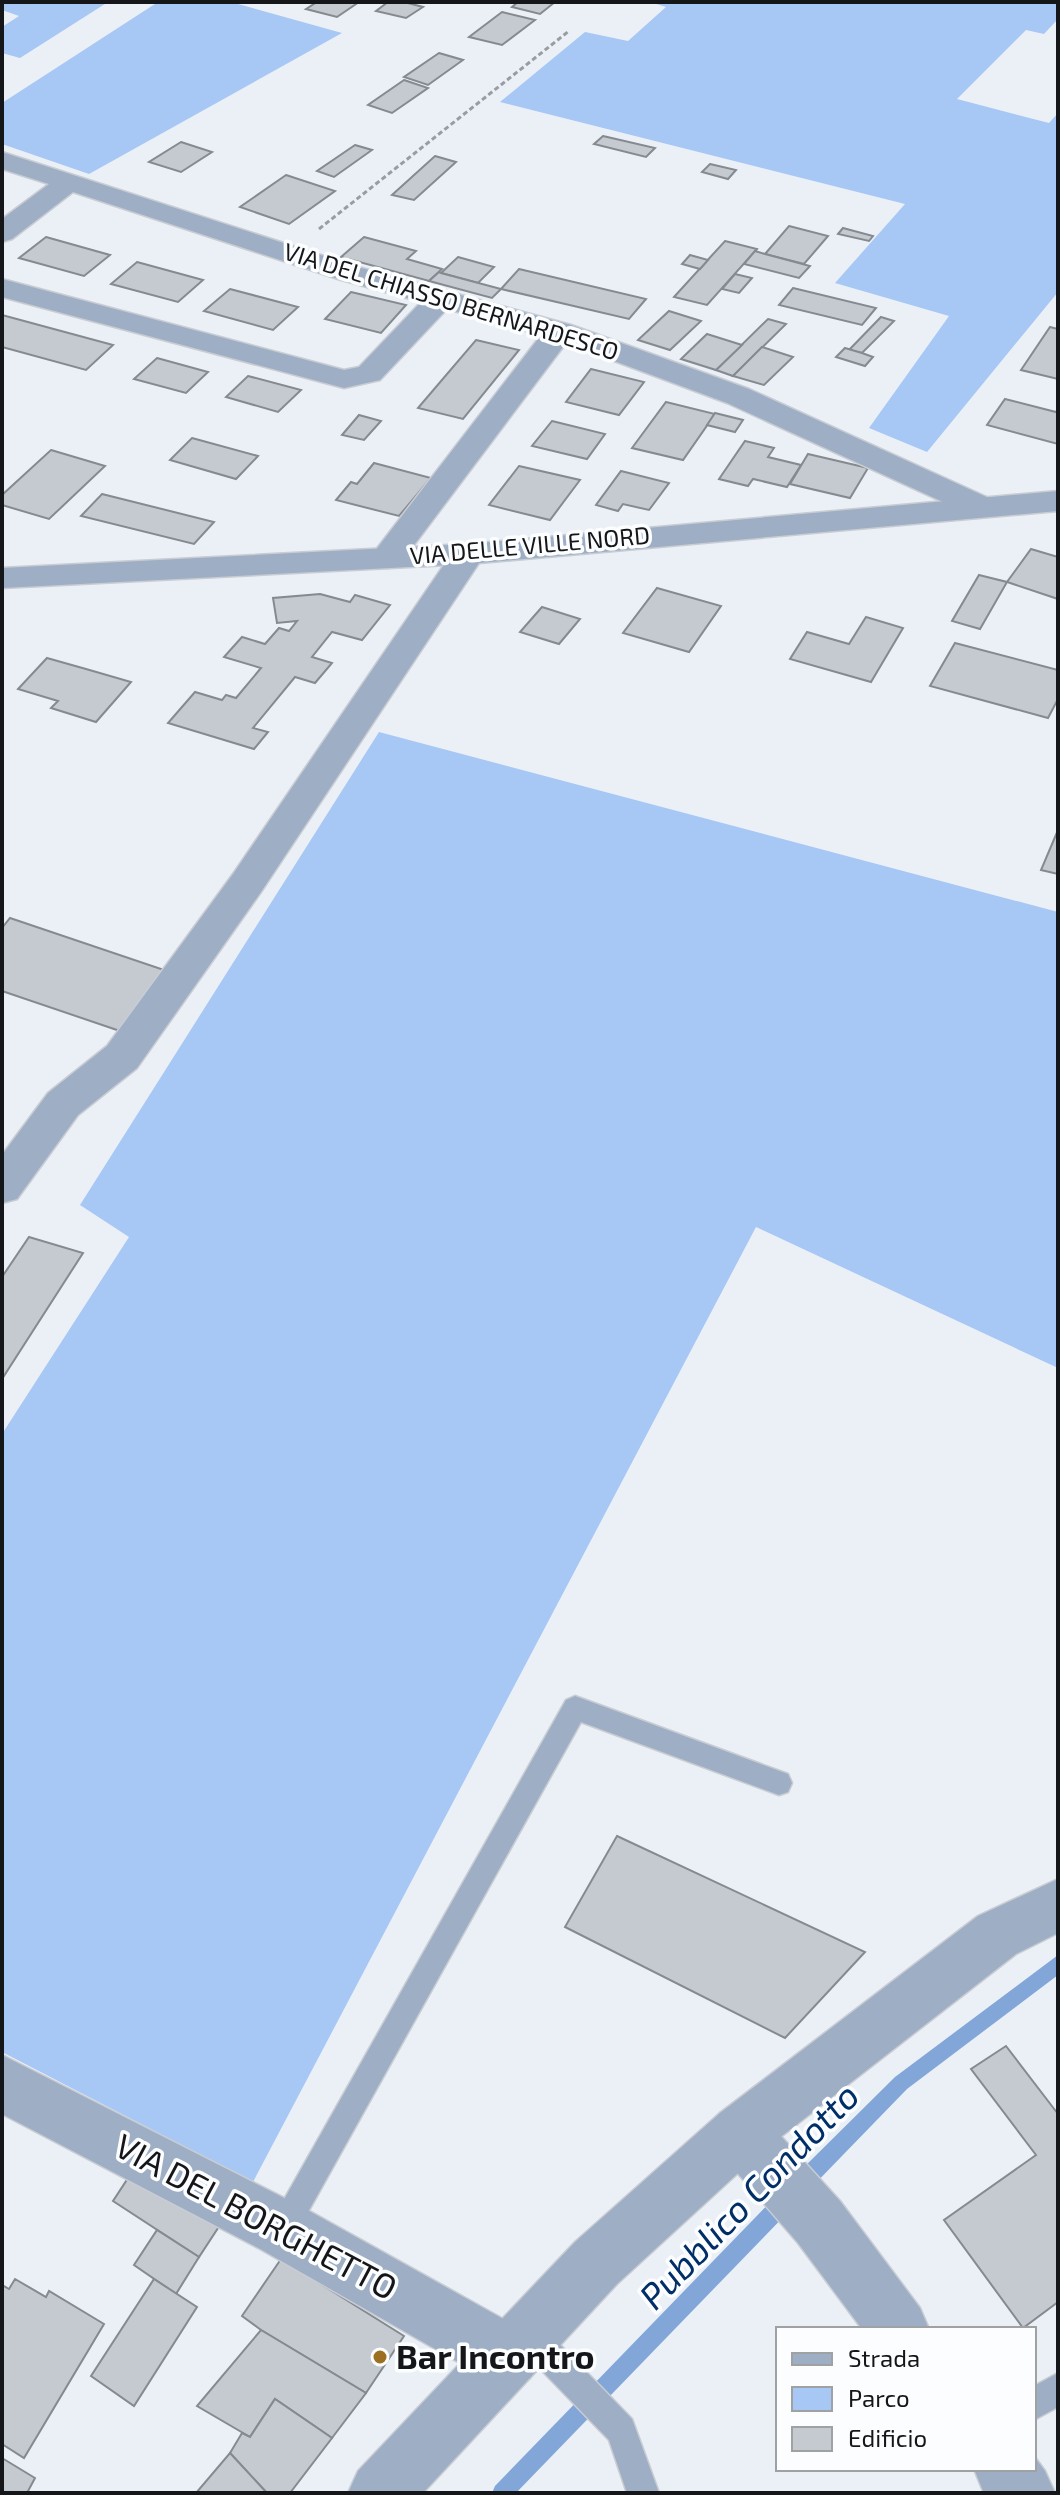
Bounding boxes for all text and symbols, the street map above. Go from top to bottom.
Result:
street label: VIA DEL CHIASSO BERNARDESCO [281,236,622,365]
street label: VIA DELLE VILLE NORD [409,520,651,569]
water label: Pubblico Condotto [629,2073,867,2317]
street label: VIA DEL BORGHETTO [109,2124,405,2307]
legend [776,2327,1036,2471]
place label: Bar Incontro [396,2335,595,2376]
text: Strada [848,2343,920,2372]
marker: Bar Incontro [371,2348,389,2366]
text: Parco [848,2383,910,2412]
text: Edificio [848,2423,927,2452]

